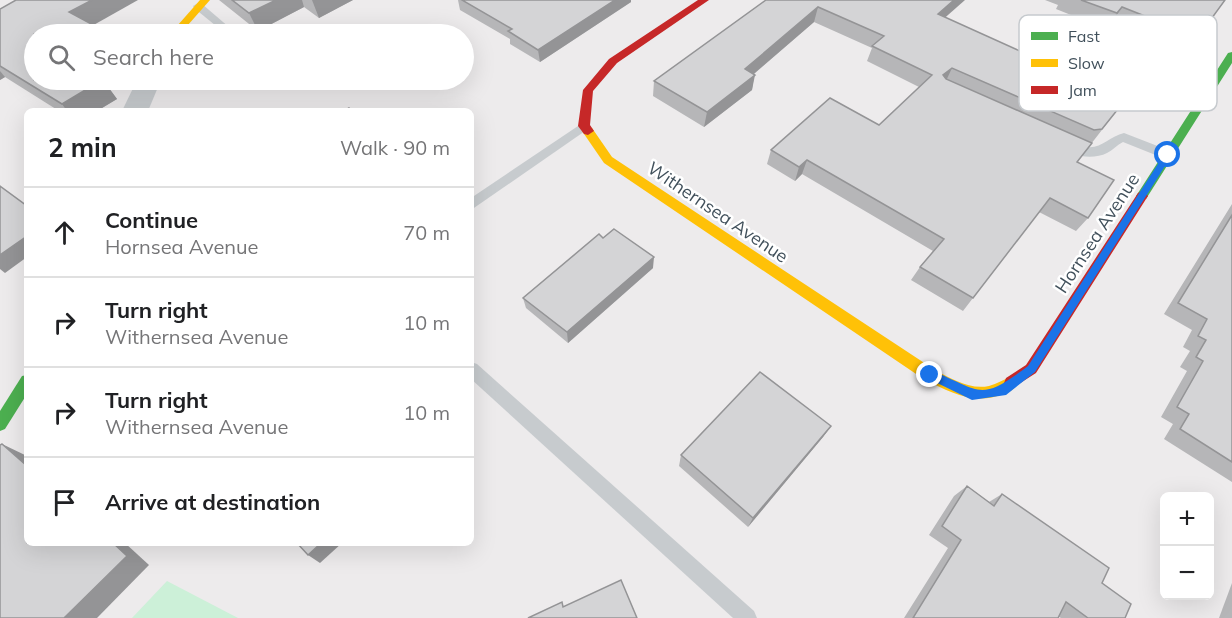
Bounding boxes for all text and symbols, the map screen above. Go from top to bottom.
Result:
legend [1019,15,1217,111]
search box [24,24,474,90]
text: Fast [1068,26,1100,46]
icon: search [45,41,78,74]
text: Search here [93,43,214,71]
text: Slow [1068,53,1105,73]
text: Jam [1068,80,1097,100]
text: 2 min [48,131,117,164]
text: Walk · 90 m [340,135,450,160]
route start [1154,141,1180,167]
street label: Withernsea Avenue [643,156,793,268]
street label: Hornsea Avenue [1050,169,1144,297]
text: Continue [105,206,198,234]
icon: ahead [48,216,81,249]
text: 70 m [403,220,450,245]
text: Hornsea Avenue [105,234,258,259]
text: Turn right [105,296,208,324]
icon: right [48,306,81,339]
text: 10 m [403,310,450,335]
text: Withernsea Avenue [105,324,288,349]
route end [916,361,942,387]
text: Turn right [105,386,208,414]
icon: right [48,396,81,429]
text: 10 m [403,400,450,425]
text: Withernsea Avenue [105,414,288,439]
icon: arrive [48,486,81,519]
text: Arrive at destination [105,488,320,516]
map controls [1160,492,1214,600]
button: + [1160,492,1214,546]
button: − [1160,546,1214,600]

